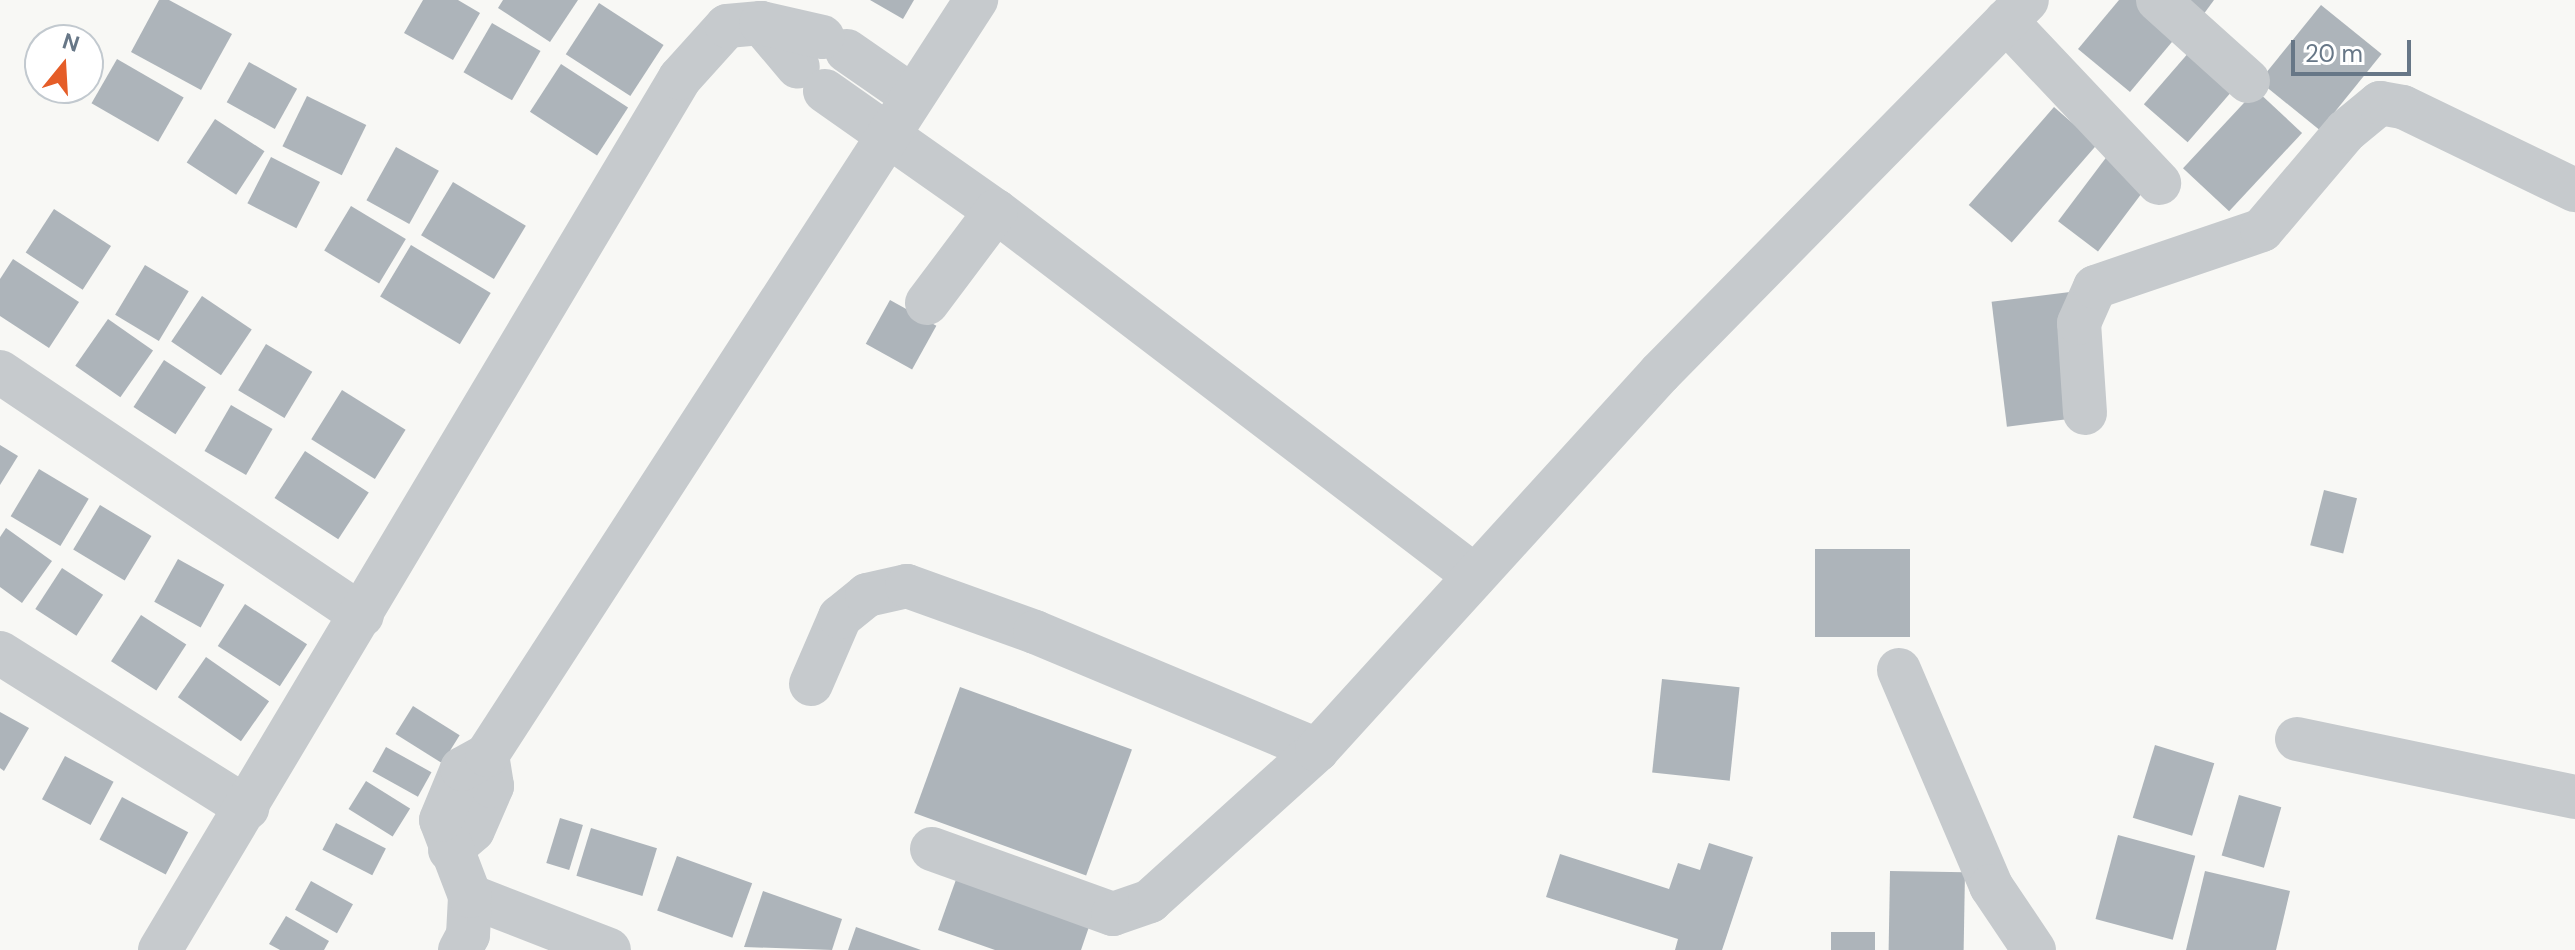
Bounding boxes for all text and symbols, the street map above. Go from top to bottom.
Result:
north arrow [24,24,104,104]
scale bar [2295,24,2415,74]
text: N [59,26,83,59]
text: 20 m [2305,38,2363,69]

